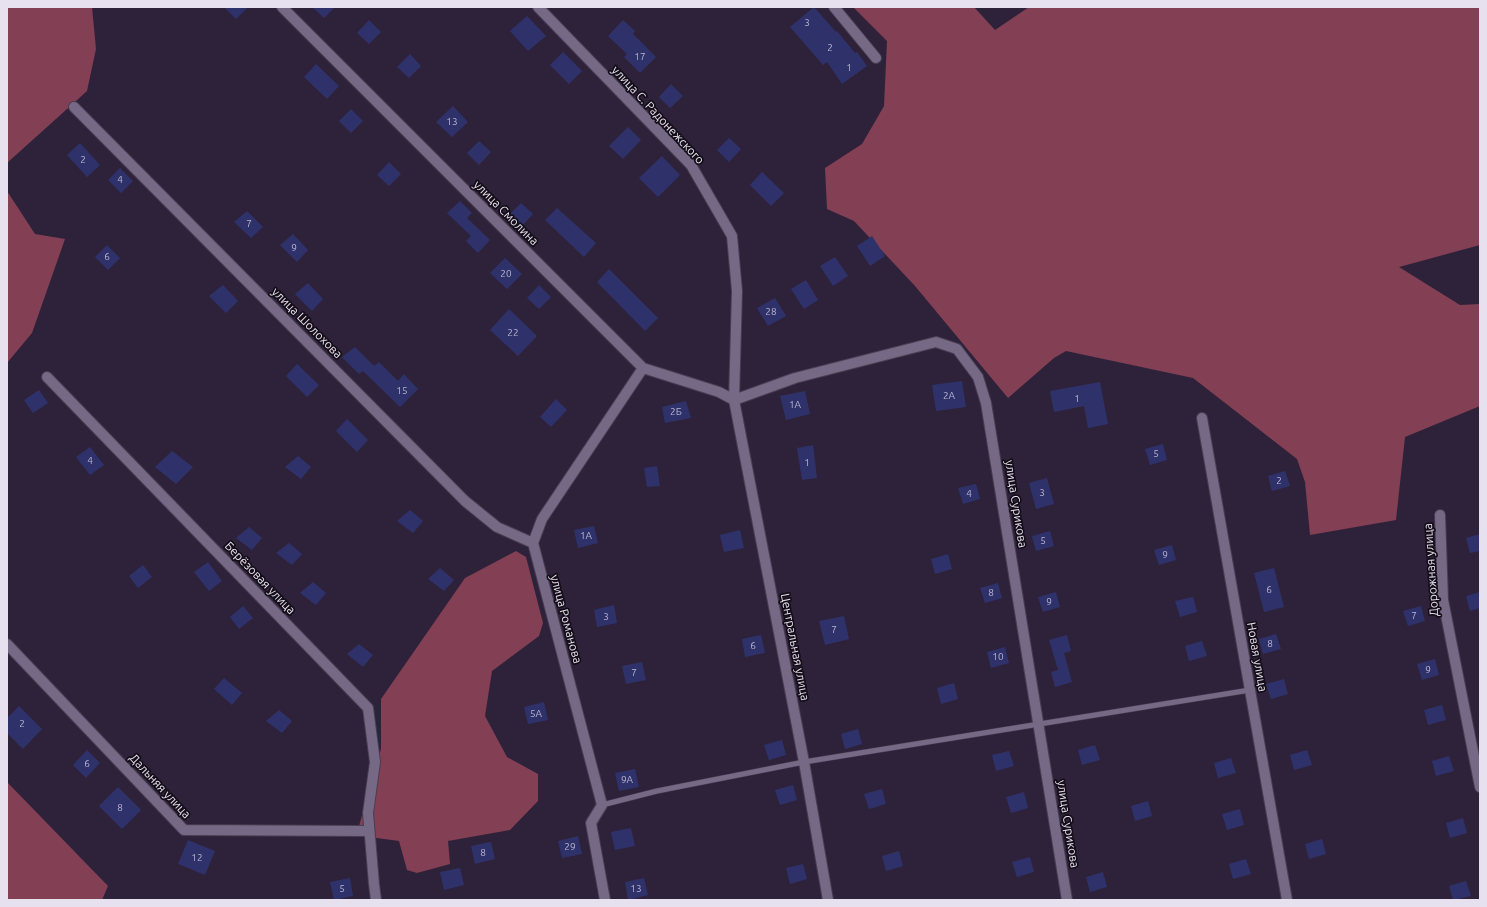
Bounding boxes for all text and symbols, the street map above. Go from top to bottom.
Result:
house number: 3 [804,17,810,29]
house number: 2 [827,42,833,54]
house number: 17 [634,51,646,63]
house number: 1 [846,62,852,74]
street label: улица С. Радонежского [609,63,707,167]
house number: 13 [446,116,458,128]
house number: 2 [80,154,86,166]
house number: 4 [117,174,123,186]
street label: улица Смолина [471,178,541,248]
house number: 7 [246,218,252,230]
house number: 9 [291,242,297,254]
house number: 6 [104,251,110,263]
house number: 20 [500,268,512,280]
street label: улица Шолохова [269,285,345,361]
house number: 28 [765,306,777,318]
house number: 22 [507,327,519,339]
house number: 15 [396,385,408,397]
house number: 2А [943,390,955,402]
house number: 1 [1074,393,1080,405]
house number: 1А [789,399,801,411]
house number: 2Б [670,406,682,418]
house number: 5 [1153,448,1159,460]
house number: 4 [87,455,93,467]
house number: 1 [804,457,810,469]
street label: улица Сурикова [1002,459,1030,549]
house number: 2 [1276,475,1282,487]
house number: 3 [1039,487,1045,499]
house number: 4 [966,488,972,500]
street label: Дорожная улица [1421,523,1441,617]
house number: 1А [580,530,592,542]
house number: 5 [1040,535,1046,547]
street label: Берёзовая улица [222,539,298,617]
house number: 9 [1162,549,1168,561]
street label: улица Романова [547,573,585,665]
house number: 6 [1266,584,1272,596]
house number: 8 [988,587,994,599]
street label: Центральная улица [778,592,812,702]
house number: 9 [1046,596,1052,608]
house number: 7 [1411,610,1417,622]
house number: 3 [603,611,609,623]
street label: Новая улица [1244,621,1270,693]
house number: 7 [831,624,837,636]
house number: 8 [1267,638,1273,650]
house number: 6 [750,640,756,652]
house number: 10 [992,651,1004,663]
house number: 9 [1425,664,1431,676]
house number: 7 [631,667,637,679]
house number: 5А [530,708,542,720]
house number: 2 [19,718,25,730]
street label: Дальняя улица [126,751,194,821]
house number: 6 [84,758,90,770]
house number: 9А [621,774,633,786]
street label: улица Сурикова [1054,779,1082,869]
house number: 8 [117,802,123,814]
house number: 29 [564,841,576,853]
house number: 8 [480,847,486,859]
house number: 12 [191,852,203,864]
house number: 5 [339,883,345,895]
house number: 13 [630,883,642,895]

